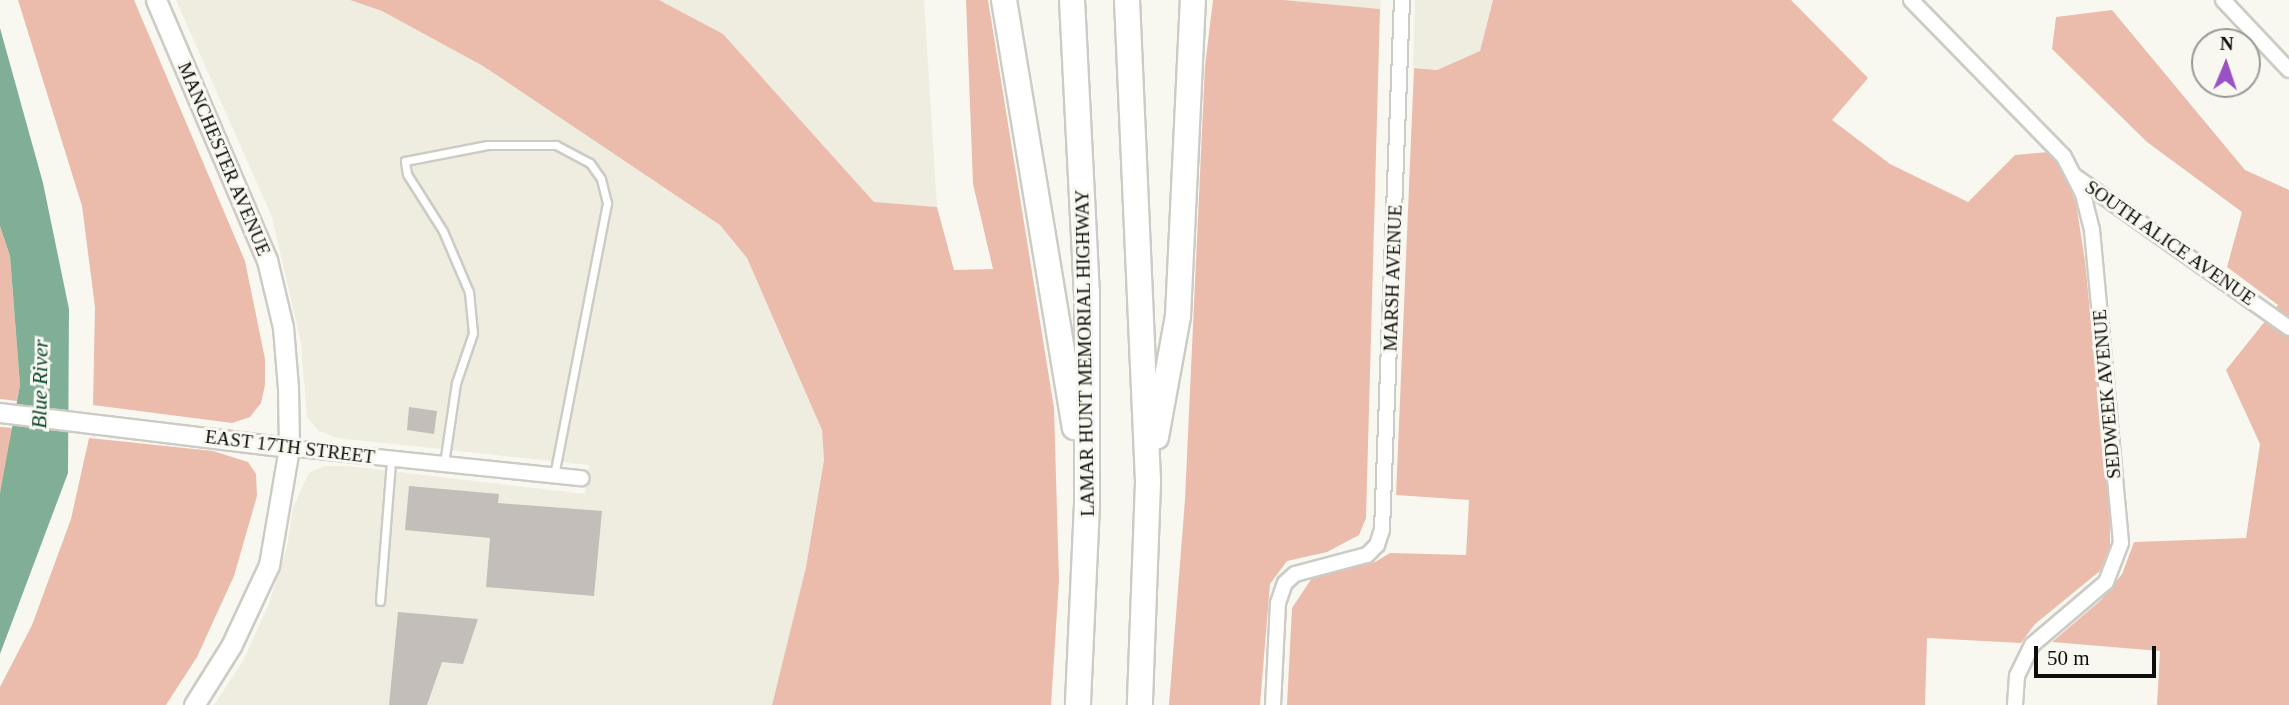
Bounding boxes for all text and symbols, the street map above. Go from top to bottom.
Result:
north arrow [2191,28,2261,98]
text: N [2219,33,2234,54]
street label: MANCHESTER AVENUE [173,58,275,260]
street label: SOUTH ALICE AVENUE [2080,175,2260,311]
street label: LAMAR HUNT MEMORIAL HIGHWAY [1071,189,1099,517]
street label: MARSH AVENUE [1379,204,1407,352]
street label: SEDWEEK AVENUE [2088,308,2126,480]
water label: Blue River [27,339,53,429]
street label: EAST 17TH STREET [204,425,376,469]
scale bar [2037,632,2160,676]
text: 50 m [2047,646,2090,670]

